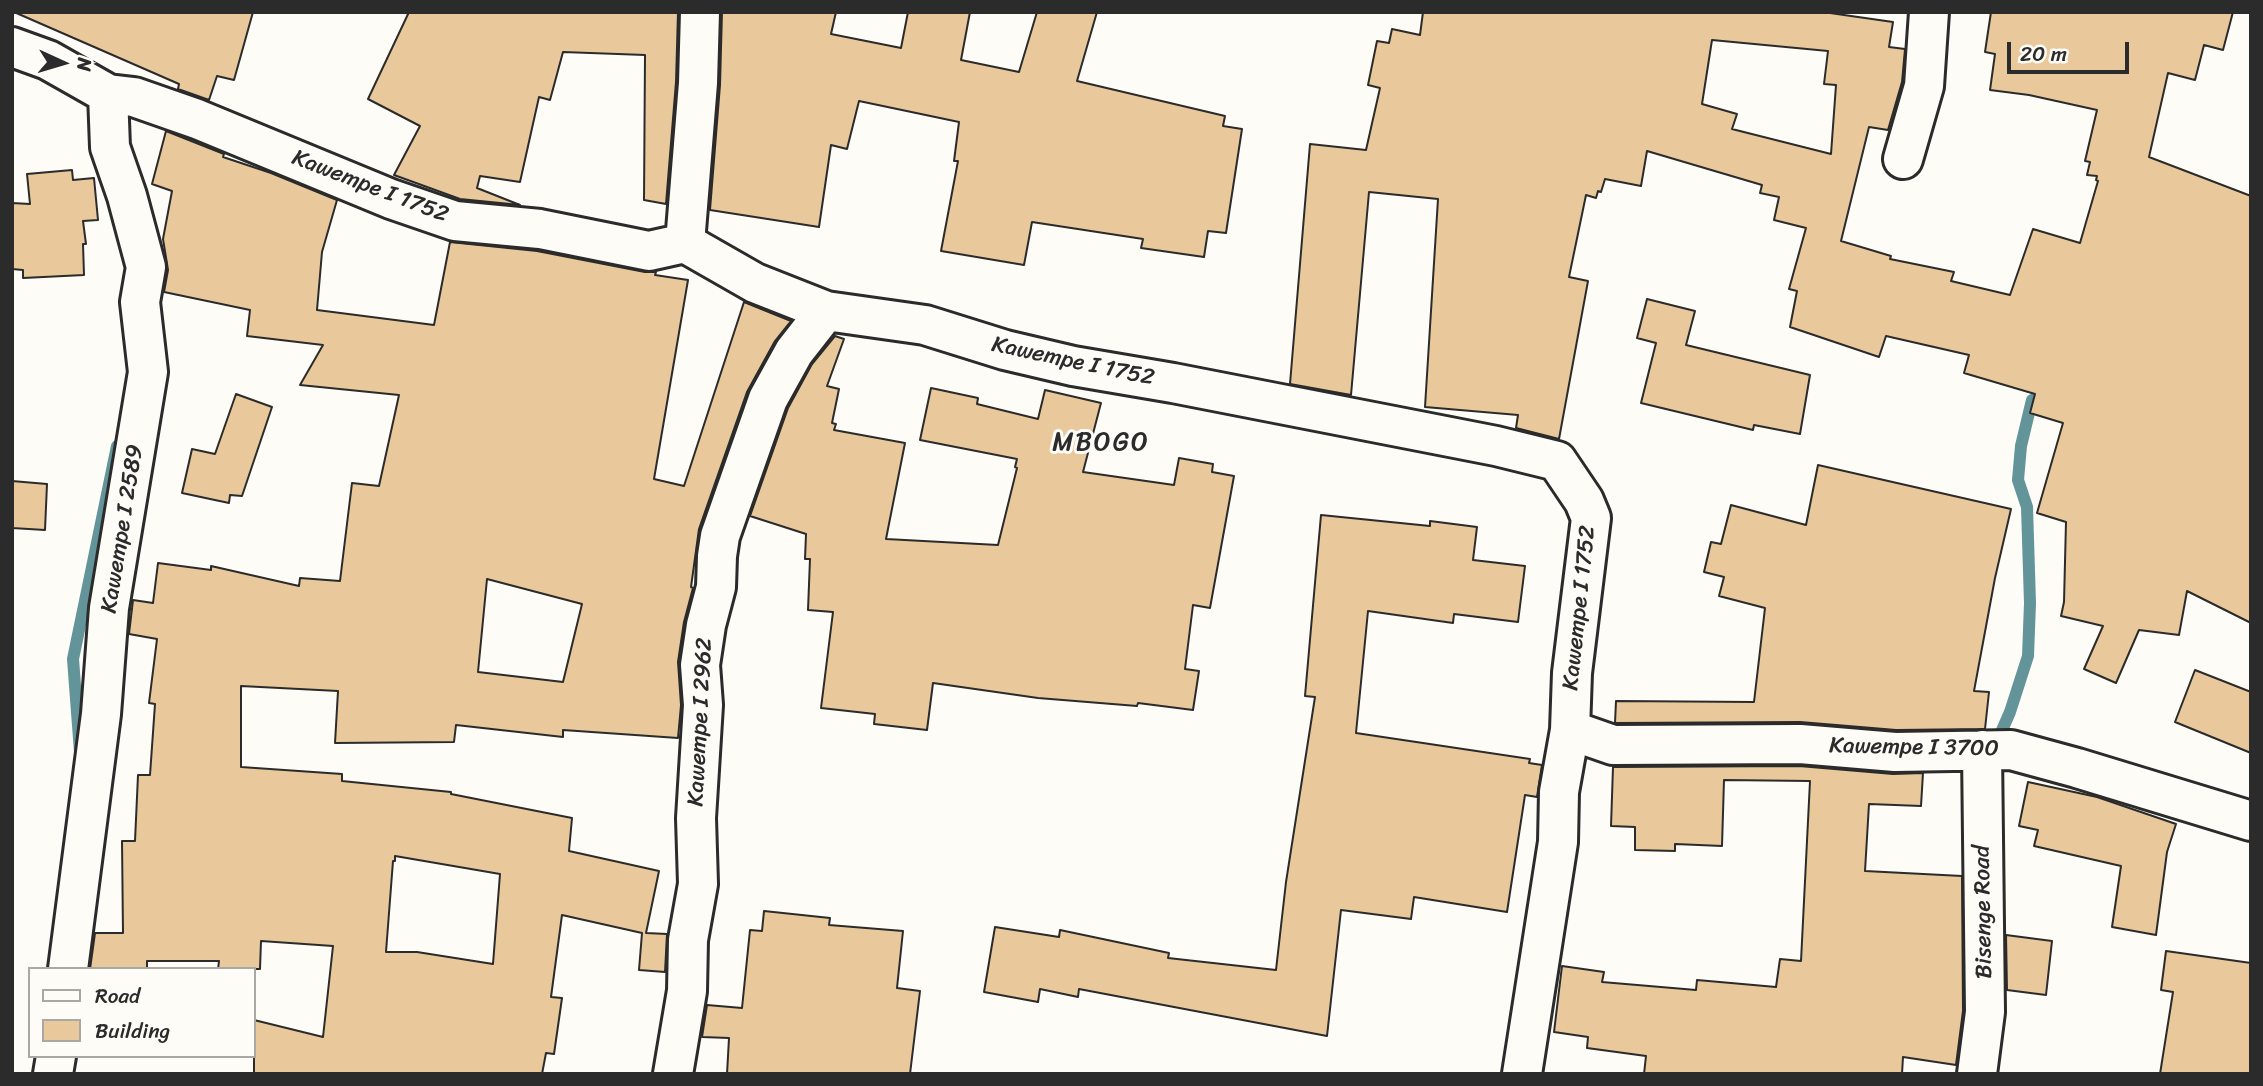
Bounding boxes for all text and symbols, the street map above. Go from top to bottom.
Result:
north arrow [28,28,98,98]
scale bar [2011,28,2134,72]
text: 20 m [2020,35,2067,73]
text: N [68,57,101,72]
street label: Kawempe I 1752 [288,144,452,230]
street label: Kawempe I 1752 [989,331,1157,393]
district label: MBOGO [1053,427,1149,459]
street label: Kawempe I 2589 [96,443,150,615]
street label: Kawempe I 1752 [1558,524,1602,692]
street label: Kawempe I 2962 [683,637,719,807]
street label: Kawempe I 3700 [1829,733,1999,763]
street label: Bisenge Road [1969,845,1999,979]
legend [28,967,256,1058]
text: Road [95,977,140,1015]
text: Building [95,1012,170,1050]

